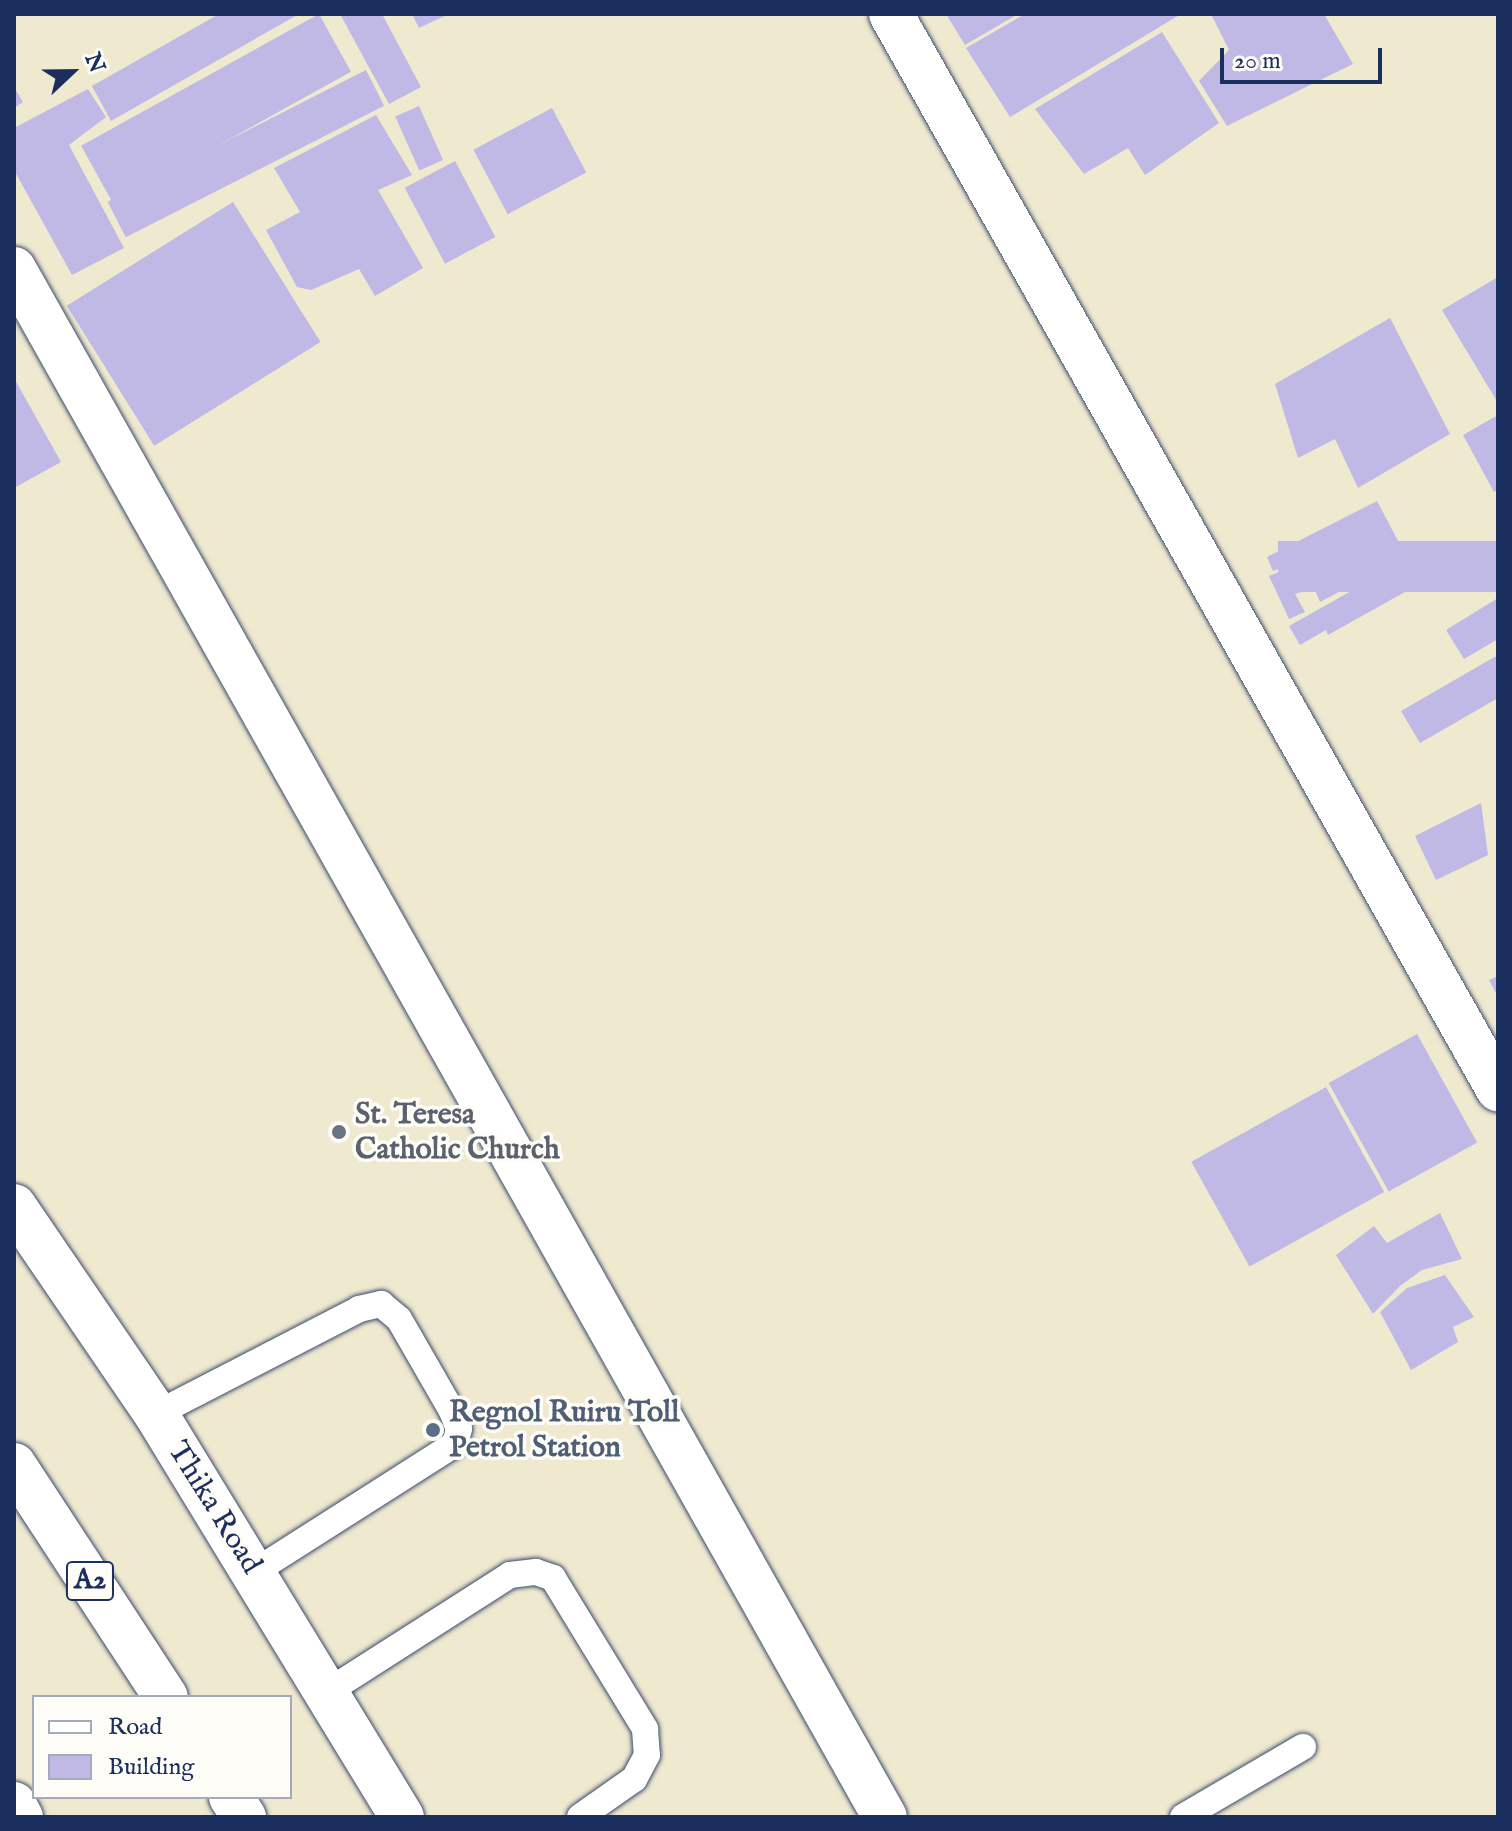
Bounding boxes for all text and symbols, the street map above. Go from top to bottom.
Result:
north arrow [32,32,112,112]
scale bar [1224,32,1386,82]
text: 20 m [1234,46,1281,77]
text: N [78,49,111,77]
place label: St. Teresa Catholic Church [355,1097,560,1168]
marker: St. Teresa Catholic Church [330,1123,348,1141]
place label: Regnol Ruiru Toll Petrol Station [449,1395,680,1466]
marker: Regnol Ruiru Toll Petrol Station [424,1421,442,1439]
street label: Thika Road [159,1435,269,1581]
road number: A2 [64,1557,116,1605]
legend [32,1695,292,1799]
text: Road [108,1712,162,1743]
text: Building [108,1752,194,1783]

